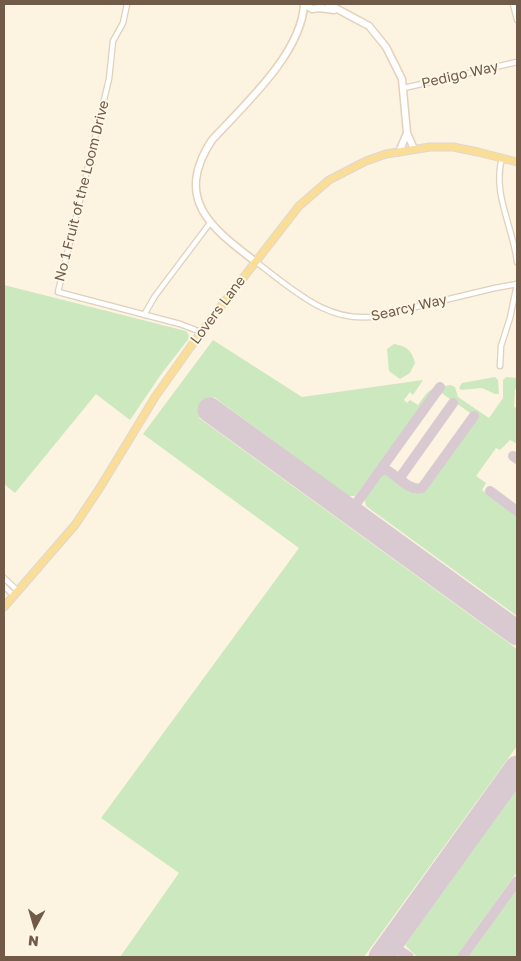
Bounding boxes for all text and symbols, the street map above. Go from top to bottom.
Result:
street label: Pedigo Way [420,58,500,92]
street label: No 1 Fruit of the Loom Drive [51,99,113,283]
street label: Lovers Lane [187,273,249,347]
street label: Searcy Way [369,291,449,325]
north arrow [10,901,60,951]
text: N [27,932,40,950]

